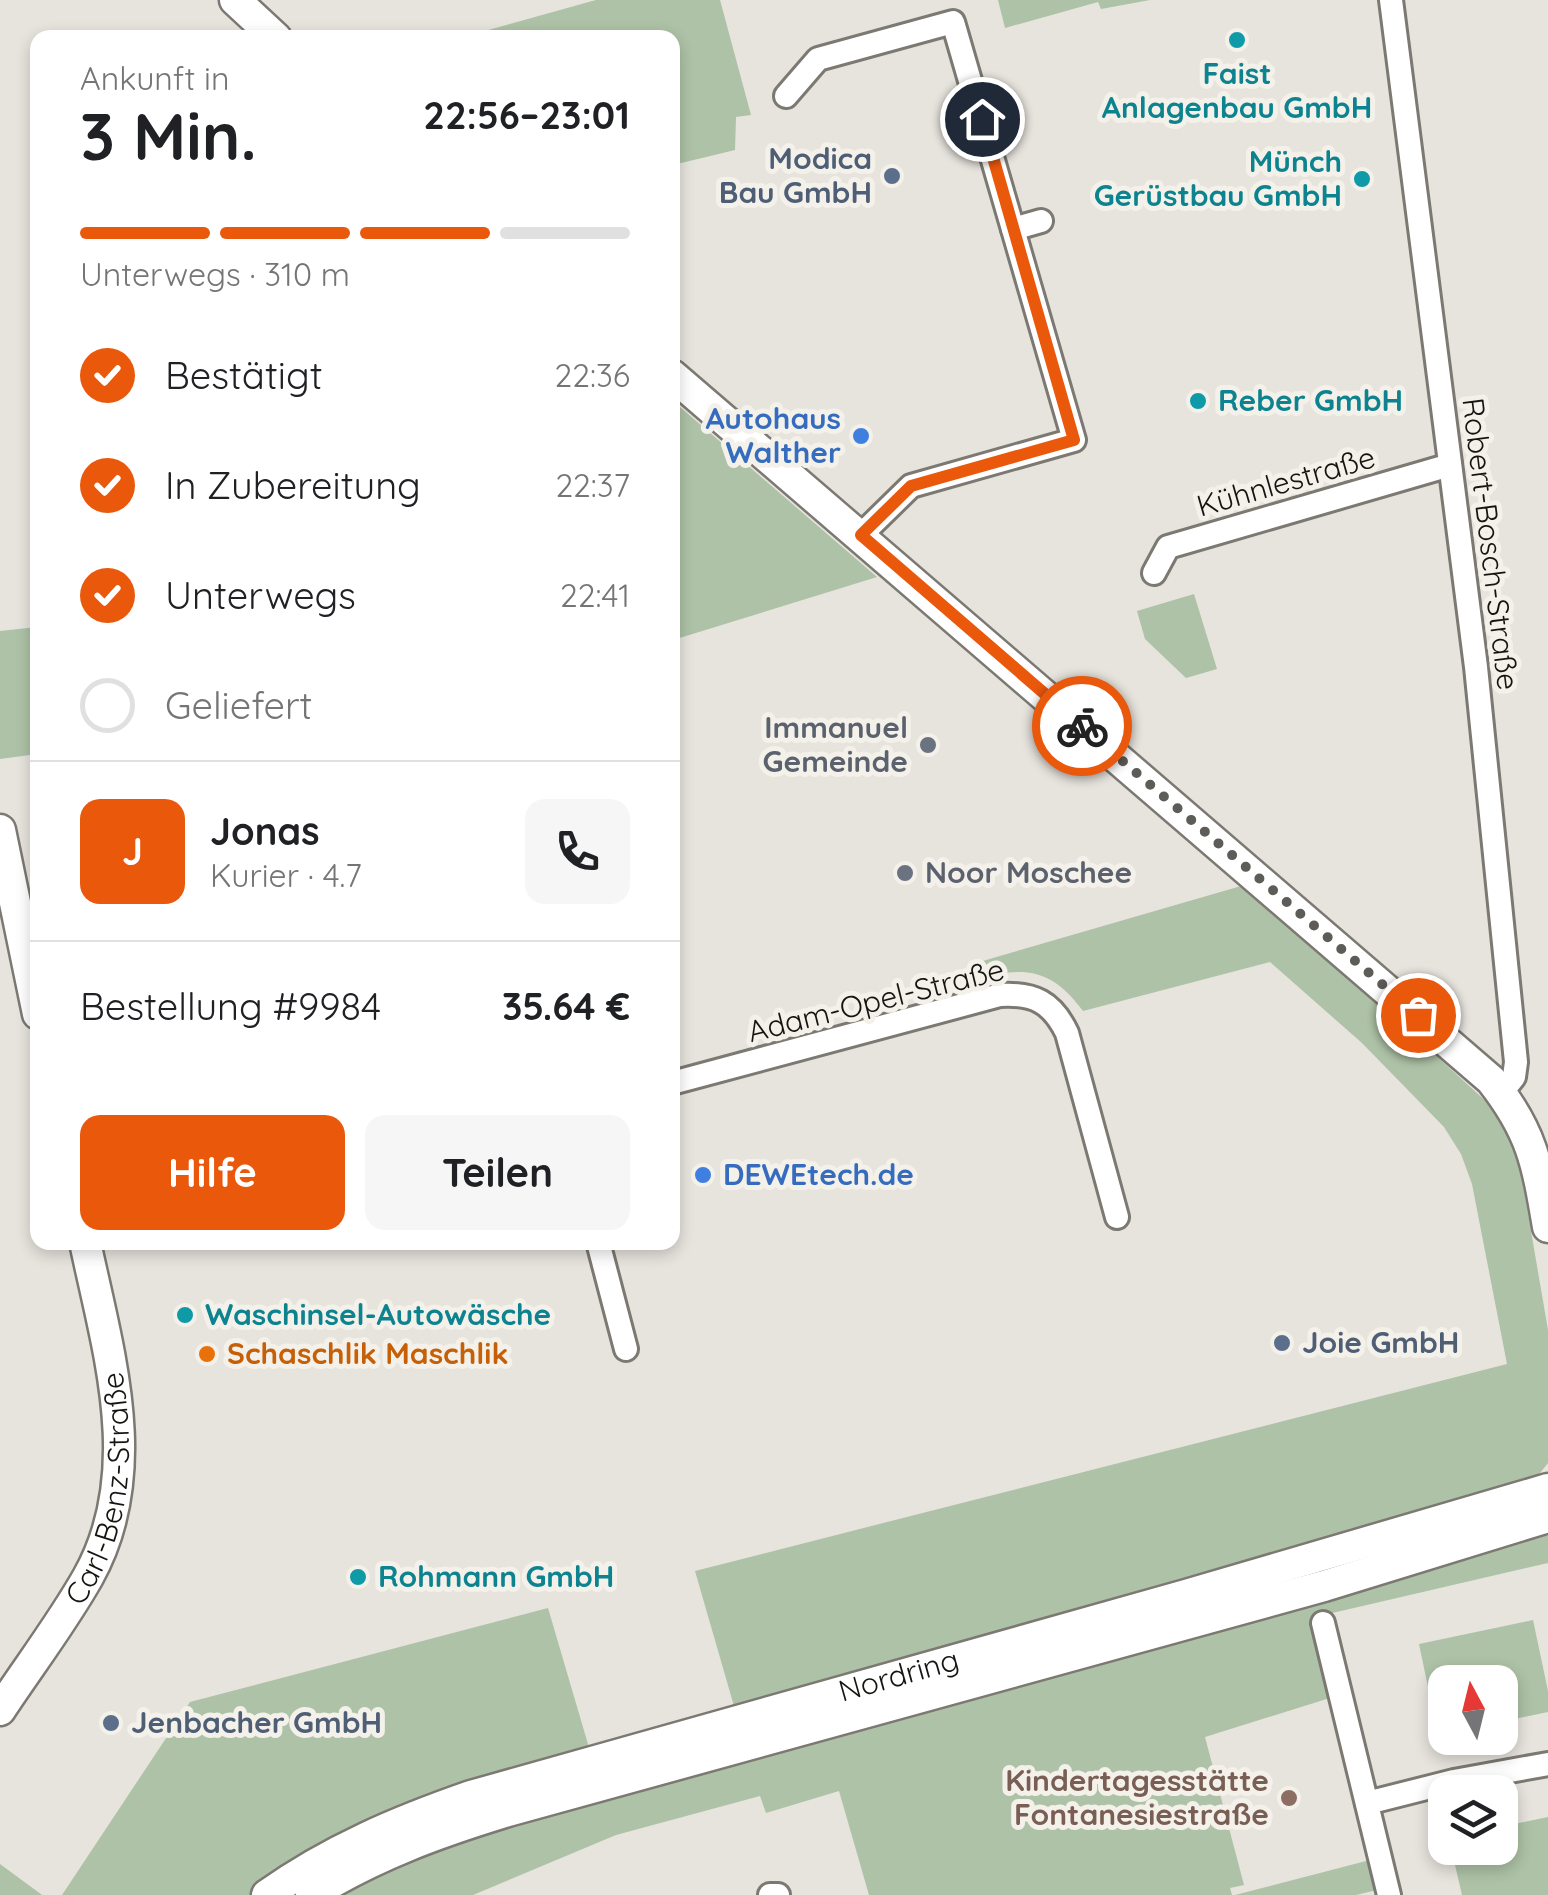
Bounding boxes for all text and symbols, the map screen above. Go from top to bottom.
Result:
marker: Faist Anlagenbau GmbH [1226,29,1248,51]
place label: Faist Anlagenbau GmbH [1102,54,1372,126]
text: Ankunft in [80,58,229,98]
pin [940,77,1025,162]
text: 22:56–23:01 [423,91,630,139]
icon: home [955,92,1010,147]
text: 3 Min. [80,95,257,176]
place label: Modica Bau GmbH [719,139,872,211]
place label: Münch Gerüstbau GmbH [1094,142,1342,214]
marker: Modica Bau GmbH [881,165,903,187]
marker: Münch Gerüstbau GmbH [1351,168,1373,190]
text: Unterwegs · 310 m [80,254,350,294]
icon: check [80,348,135,403]
text: Bestätigt [165,351,323,399]
text: 22:36 [555,355,630,395]
place label: Reber GmbH [1218,381,1403,419]
marker: Reber GmbH [1187,390,1209,412]
street label: Robert-Bosch-Straße [1454,396,1528,692]
place label: Autohaus Walther [705,399,841,471]
marker: Autohaus Walther [850,425,872,447]
street label: Kühnlestraße [1192,437,1379,525]
icon: check [80,458,135,513]
text: In Zubereitung [165,461,421,509]
text: 22:37 [555,465,630,505]
icon: check [80,568,135,623]
text: Unterwegs [165,571,356,619]
text: 22:41 [560,575,630,615]
courier [1032,676,1132,776]
text: Geliefert [165,681,312,729]
icon: bike [1055,699,1110,754]
place label: Immanuel Gemeinde [763,708,908,780]
marker: Immanuel Gemeinde [917,734,939,756]
button: phone [525,799,630,904]
text: Jonas [210,807,320,855]
text: J [122,827,143,875]
place label: Noor Moschee [925,853,1132,891]
text: Kurier · 4.7 [210,855,362,895]
marker: Noor Moschee [894,862,916,884]
street label: Adam-Opel-Straße [744,950,1008,1050]
pin [1376,973,1461,1058]
text: Bestellung #9984 [80,982,381,1030]
text: 35.64 € [502,982,630,1030]
icon: bag [1391,988,1446,1043]
button: Hilfe [80,1115,345,1230]
button: Teilen [365,1115,630,1230]
place label: DEWEtech.de [723,1155,914,1193]
marker: DEWEtech.de [692,1164,714,1186]
place label: Waschinsel-Autowäsche [205,1295,551,1333]
marker: Waschinsel-Autowäsche [174,1304,196,1326]
place label: Joie GmbH [1302,1323,1459,1361]
marker: Joie GmbH [1271,1332,1293,1354]
place label: Schaschlik Maschlik [227,1334,509,1372]
marker: Schaschlik Maschlik [196,1343,218,1365]
street label: Carl-Benz-Straße [56,1370,137,1611]
place label: Rohmann GmbH [378,1557,614,1595]
marker: Rohmann GmbH [347,1566,369,1588]
street label: Nordring [834,1640,963,1710]
north arrow [1428,1665,1518,1755]
map controls [1428,1665,1518,1865]
place label: Jenbacher GmbH [131,1703,382,1741]
marker: Jenbacher GmbH [100,1712,122,1734]
place label: Kindertagesstätte Fontanesiestraße [1005,1761,1269,1833]
button: layers [1428,1775,1518,1865]
marker: Kindertagesstätte Fontanesiestraße [1278,1787,1300,1809]

